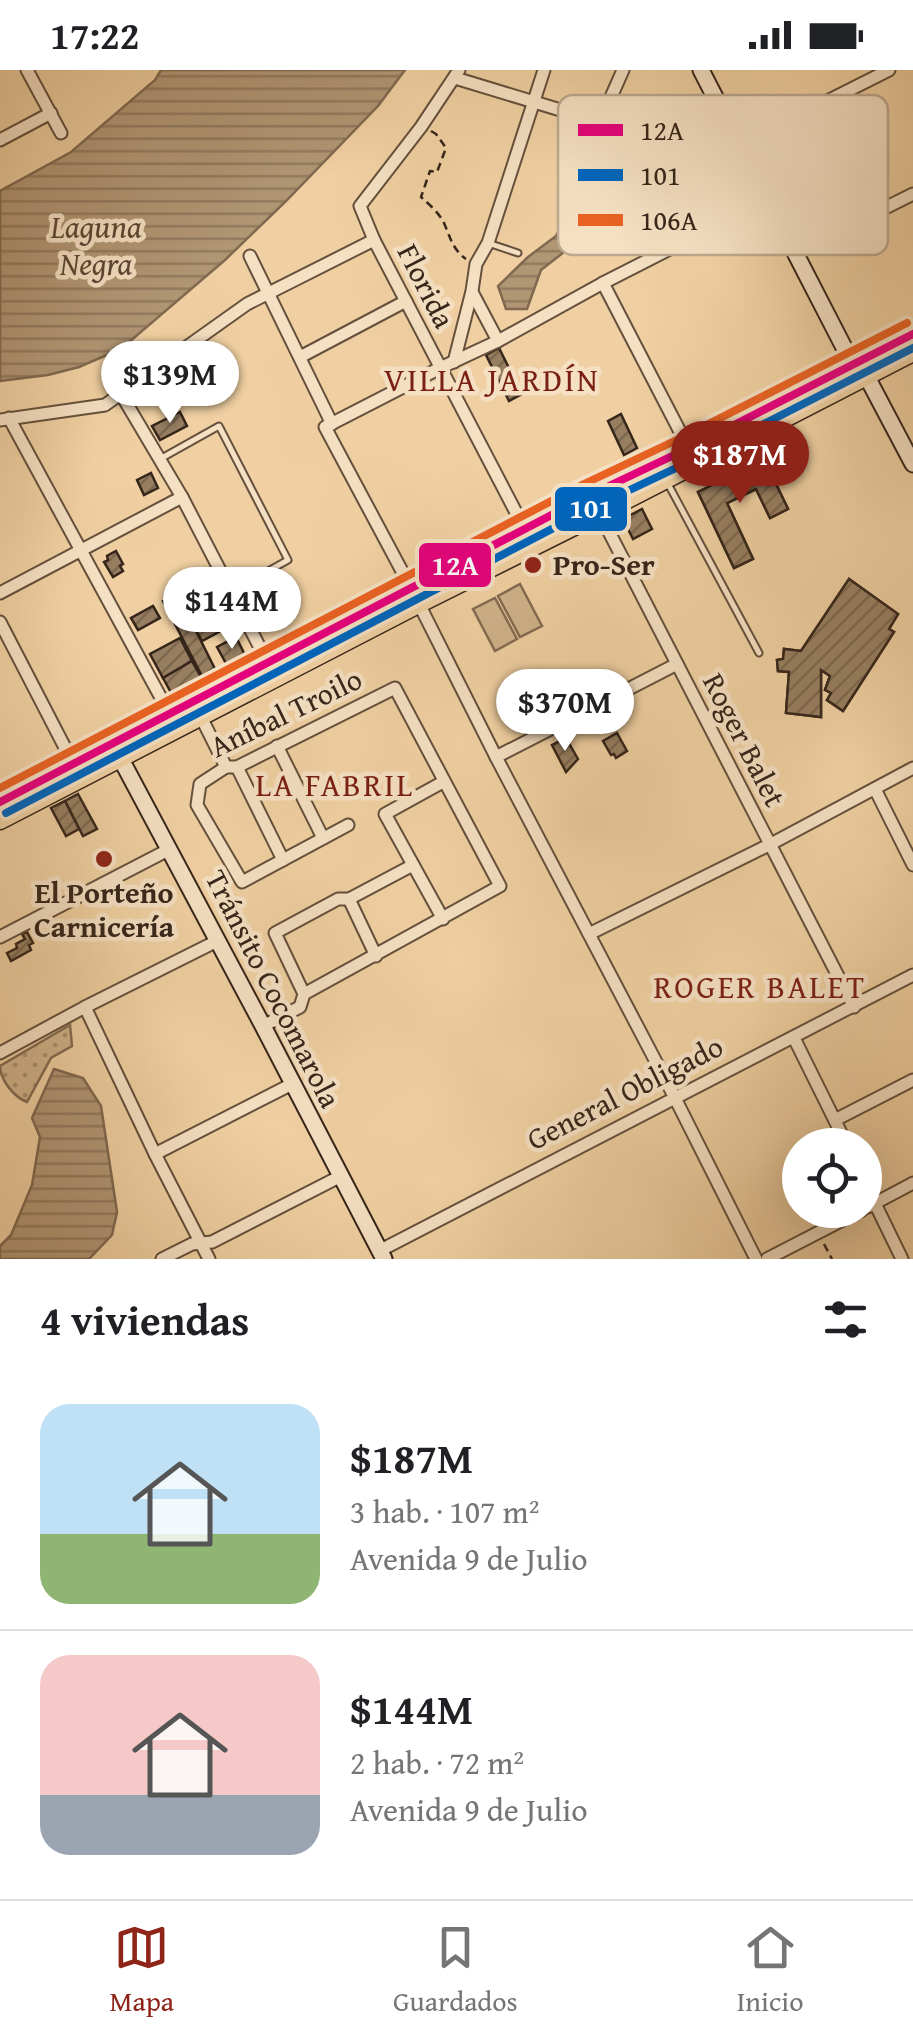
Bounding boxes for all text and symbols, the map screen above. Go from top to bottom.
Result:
text: 17:22 [50,7,140,63]
legend [558,95,888,255]
text: 12A [640,109,684,150]
text: 101 [640,154,680,195]
text: 106A [640,199,697,240]
water label: Laguna Negra [49,203,142,287]
street label: Florida [387,236,467,335]
pin: $139M [100,341,240,426]
text: $139M [123,350,217,397]
district label: VILLA JARDÍN [384,356,600,403]
pin: $187M [670,421,810,506]
text: $187M [693,430,787,477]
line badge: 101 [553,485,629,533]
text: 101 [569,487,613,528]
line badge: 12A [417,541,493,589]
place label: Pro-Ser [553,542,655,586]
text: 12A [432,544,479,585]
marker: Pro-Ser [522,554,544,576]
pin: $144M [162,567,302,652]
text: $144M [185,576,279,623]
street label: Aníbal Troilo [202,656,369,768]
street label: Roger Balet [692,665,798,814]
pin: $370M [495,669,635,754]
text: $370M [518,678,612,725]
district label: LA FABRIL [255,761,415,808]
marker: El Porteño Carnicería [93,848,115,870]
street label: Tránsito Cocomarola [195,862,353,1115]
place label: El Porteño Carnicería [34,870,175,948]
district label: ROGER BALET [653,963,867,1010]
street label: General Obligado [519,1024,730,1161]
map controls [782,1128,882,1228]
button: locate [782,1128,882,1228]
text: 4 viviendas [40,1289,249,1350]
icon: filters [818,1292,873,1347]
text: $187M [350,1427,473,1488]
icon: home [120,1444,240,1564]
text: 3 hab. · 107 m² [350,1488,539,1535]
text: Avenida 9 de Julio [350,1535,588,1582]
text: $144M [350,1678,473,1739]
icon: home [120,1695,240,1815]
text: 2 hab. · 72 m² [350,1739,524,1786]
text: Avenida 9 de Julio [350,1786,588,1833]
tab: Mapa [110,1920,174,2021]
tab: Guardados [393,1920,518,2021]
tab: Inicio [737,1920,803,2021]

